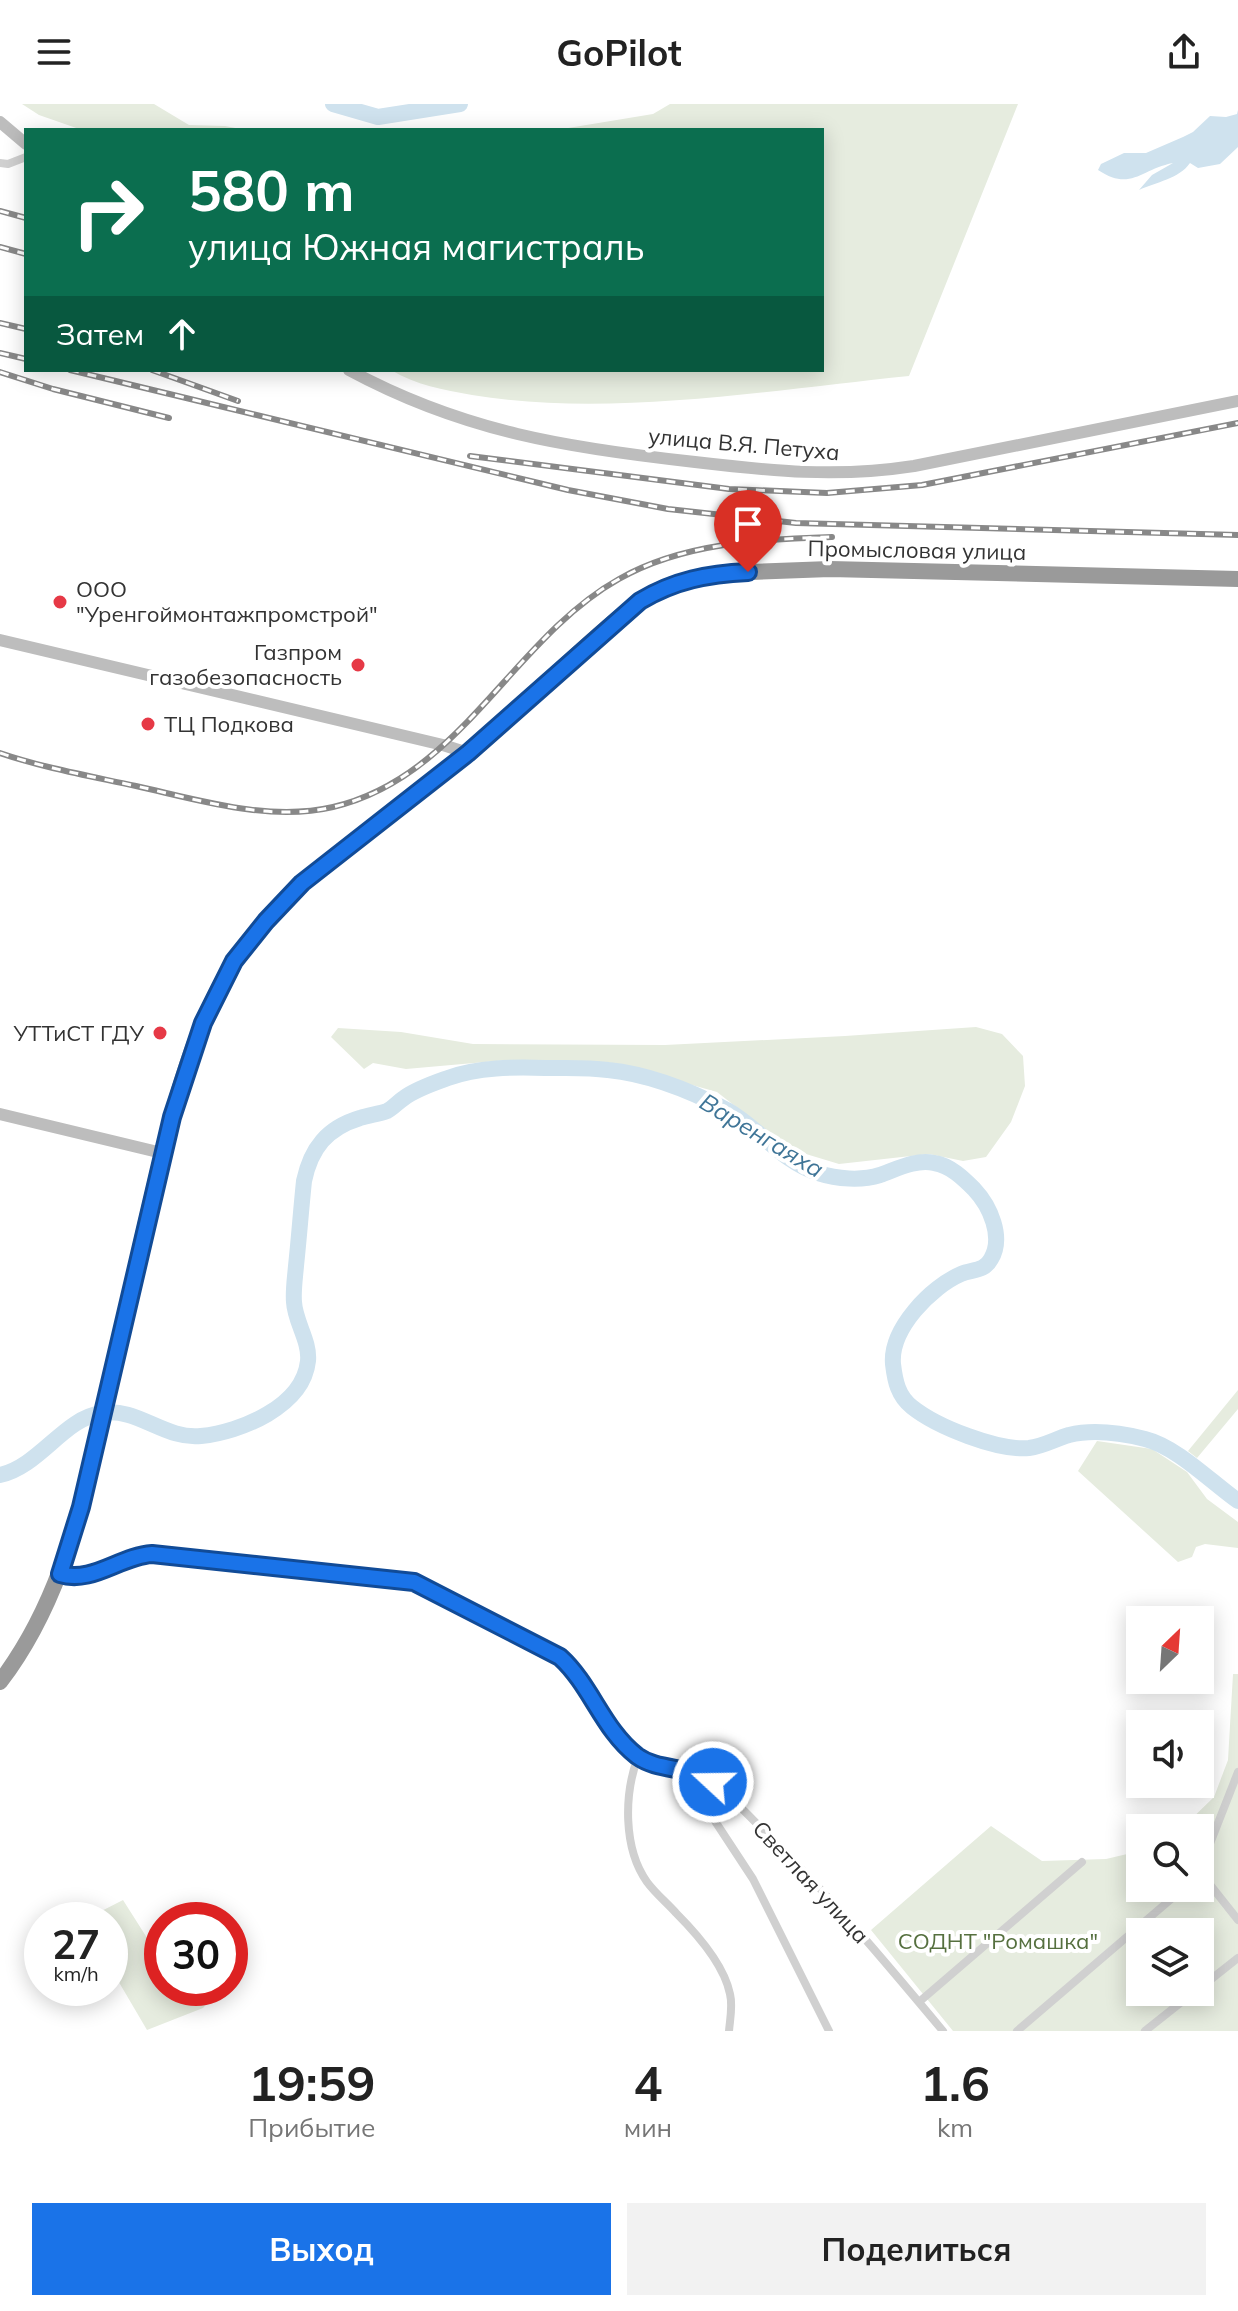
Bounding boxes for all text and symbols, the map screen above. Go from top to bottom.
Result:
icon: menu [32,30,76,74]
text: GoPilot [556,30,682,75]
icon: share [1162,30,1206,74]
text: 580 m [188,155,355,225]
icon: right [56,160,160,264]
text: улица Южная магистраль [188,224,645,269]
icon: ahead [160,312,204,356]
text: Затем [56,315,144,353]
street label: улица В.Я. Петуха [647,422,841,466]
pin [714,490,782,572]
icon: arrive [726,502,770,546]
street label: Промысловая улица [807,534,1027,566]
place label: ООО "Уренгоймонтажпромстрой" [76,575,378,628]
marker: ООО "Уренгоймонтажпромстрой" [51,593,69,611]
place label: Газпром газобезопасность [149,638,342,691]
marker: Газпром газобезопасность [349,656,367,674]
place label: ТЦ Подкова [164,710,294,738]
marker: ТЦ Подкова [139,715,157,733]
place label: УТТиСТ ГДУ [12,1019,144,1047]
marker: УТТиСТ ГДУ [151,1024,169,1042]
water label: Варенгаяха [695,1086,829,1184]
north arrow [1126,1606,1214,1694]
map controls [1126,1606,1214,2006]
button: sound [1126,1710,1214,1798]
position arrow [671,1740,755,1824]
button: search [1126,1814,1214,1902]
street label: Светлая улица [747,1815,875,1949]
speed limit sign: 30 [144,1902,248,2006]
button: layers [1126,1918,1214,2006]
text: 27 [52,1919,100,1969]
park label: СОДНТ "Ромашка" [898,1927,1098,1955]
text: km/h [53,1961,99,1986]
text: 19:59 [248,2053,375,2113]
text: 4 [634,2053,662,2113]
text: 1.6 [920,2053,990,2113]
text: Прибытие [248,2111,376,2144]
text: мин [624,2111,672,2144]
text: km [937,2111,973,2144]
button: Выход [32,2203,611,2295]
button: Поделиться [627,2203,1206,2295]

